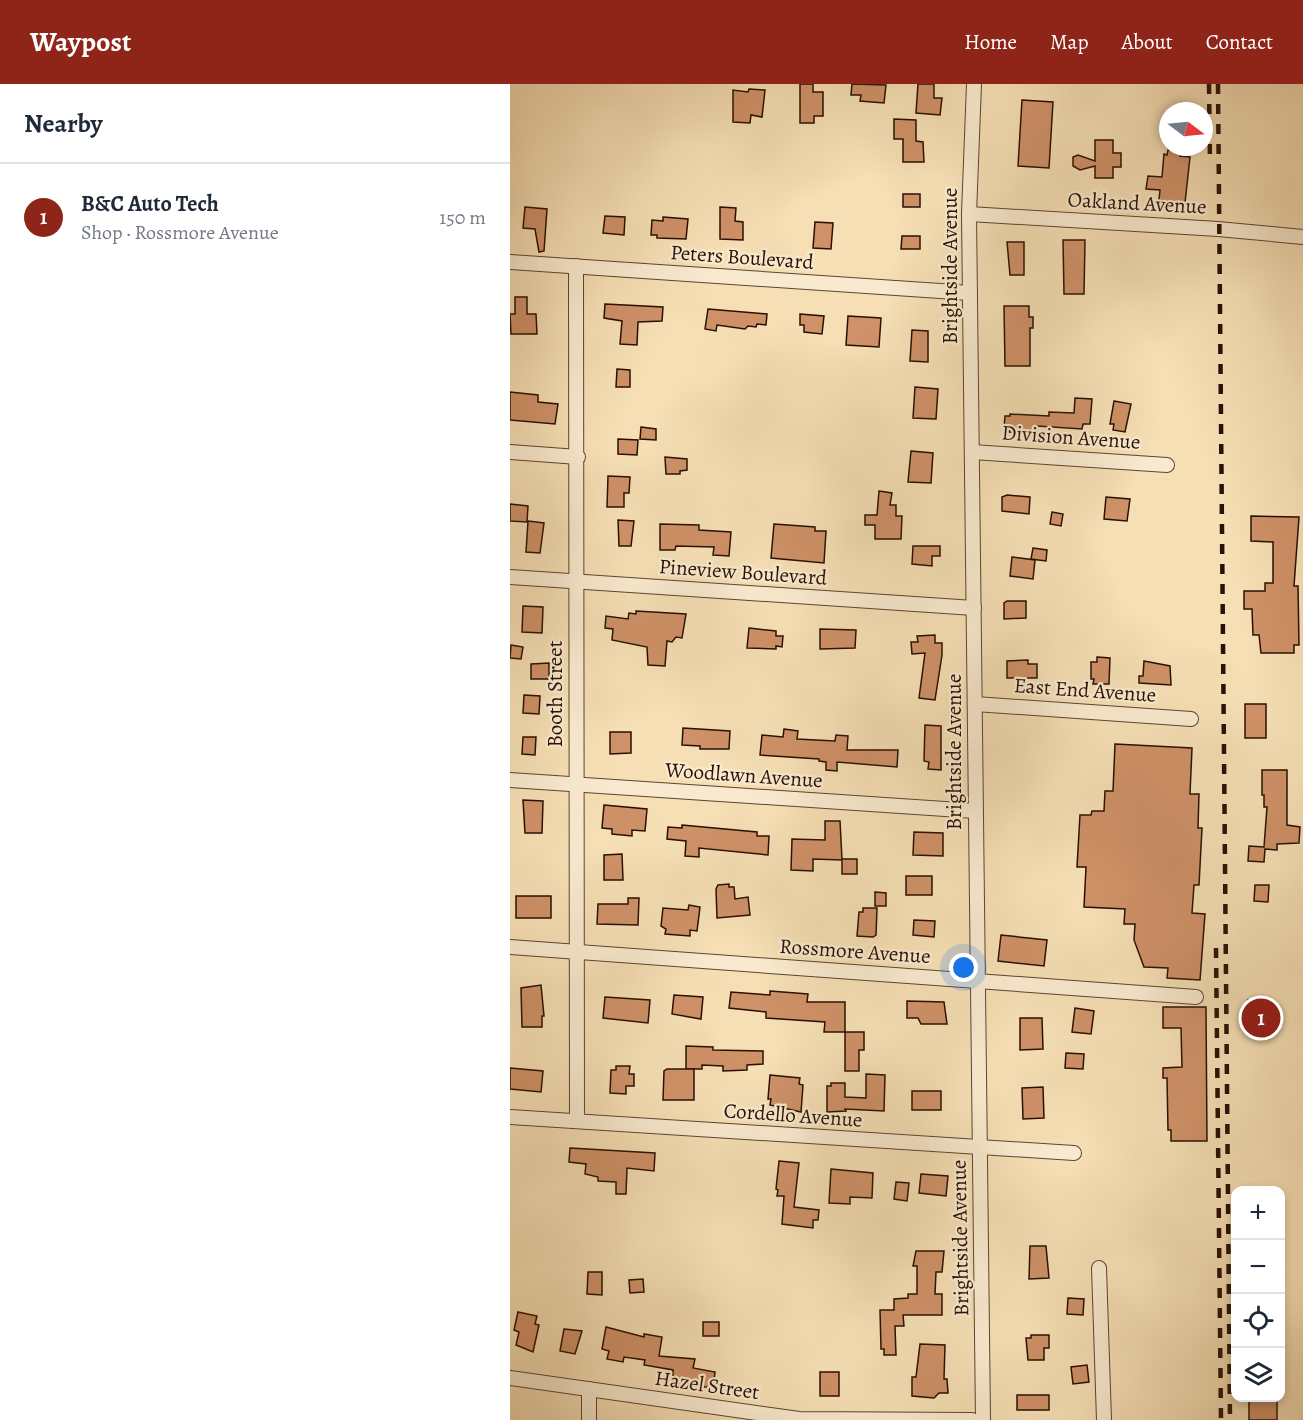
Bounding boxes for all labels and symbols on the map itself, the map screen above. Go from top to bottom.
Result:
north arrow [1159,102,1213,156]
street label: Oakland Avenue [1067,185,1207,221]
street label: Brightside Avenue [936,188,964,344]
street label: Peters Boulevard [669,238,815,276]
street label: Division Avenue [1001,418,1141,456]
street label: Pineview Boulevard [658,552,829,592]
street label: Booth Street [541,640,569,748]
street label: East End Avenue [1013,671,1157,709]
street label: Brightside Avenue [940,674,968,830]
street label: Woodlawn Avenue [663,755,824,794]
street label: Rossmore Avenue [778,932,932,970]
your location [949,953,978,982]
pin: 1 [1242,996,1281,1040]
street label: Cordello Avenue [723,1096,863,1134]
street label: Brightside Avenue [945,1159,975,1317]
street label: Hazel Street [653,1364,761,1406]

